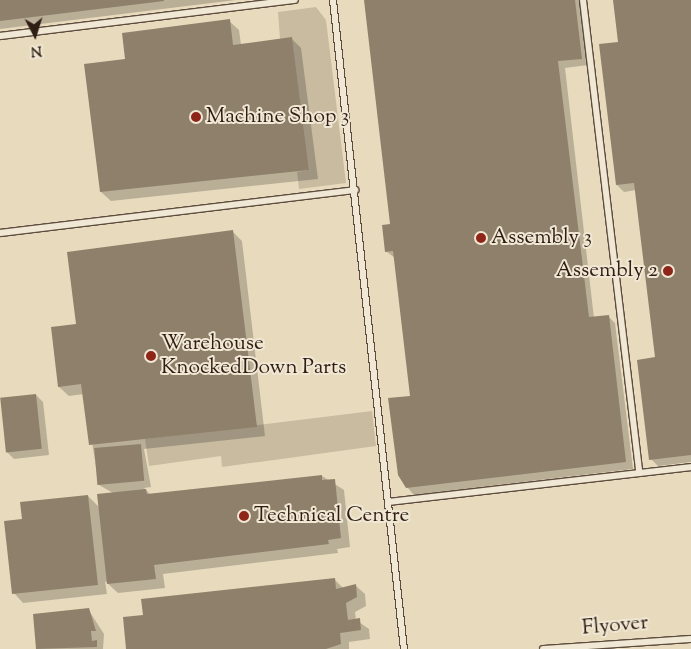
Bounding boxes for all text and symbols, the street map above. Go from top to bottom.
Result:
north arrow [10,10,60,60]
text: N [30,39,43,60]
place label: Machine Shop 3 [206,104,349,130]
marker: Machine Shop 3 [190,111,202,123]
place label: Assembly 3 [491,225,592,251]
marker: Assembly 3 [475,232,487,244]
place label: Assembly 2 [556,258,658,284]
marker: Assembly 2 [662,265,674,277]
place label: Warehouse KnockedDown Parts [161,331,346,381]
marker: Warehouse KnockedDown Parts [145,350,157,362]
place label: Technical Centre [254,503,409,529]
marker: Technical Centre [238,510,250,522]
street label: Flyover [581,611,649,641]

